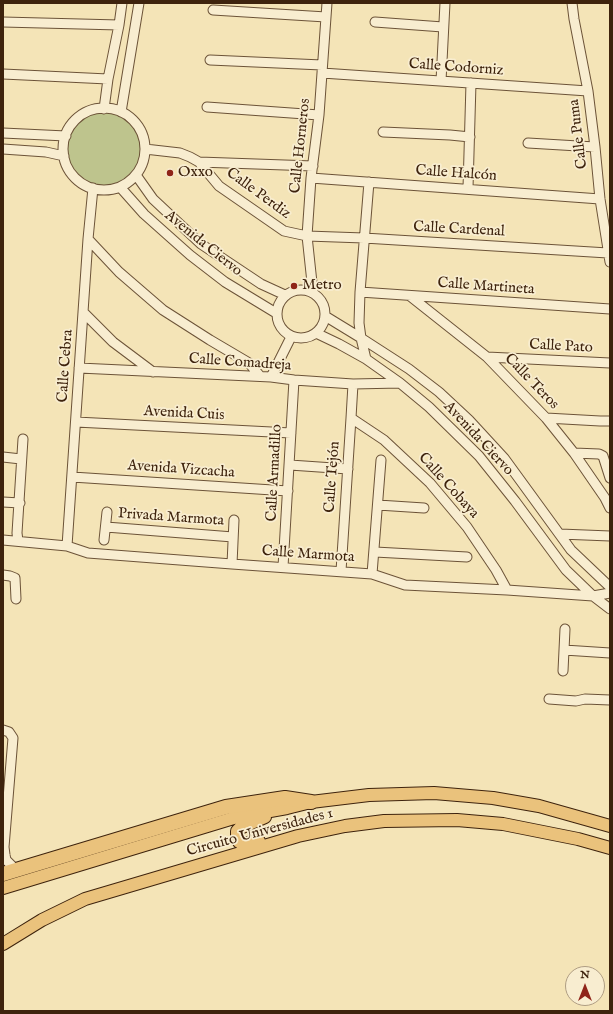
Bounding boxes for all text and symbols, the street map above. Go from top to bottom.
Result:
street label: Calle Codorniz [408,56,504,80]
street label: Calle Horneros [287,98,315,194]
street label: Calle Puma [566,98,592,170]
street label: Calle Halcón [415,162,497,186]
place label: Oxxo [178,164,213,182]
street label: Calle Perdiz [222,165,294,223]
marker: Oxxo [165,168,175,178]
street label: Avenida Ciervo [161,207,245,281]
street label: Calle Cardenal [413,219,505,241]
street label: Calle Martineta [437,275,535,299]
place label: Metro [302,277,342,295]
marker: Metro [289,281,299,291]
street label: Calle Cebra [54,329,78,403]
street label: Calle Pato [529,336,593,358]
street label: Calle Comadreja [188,350,292,376]
street label: Calle Teros [500,350,562,414]
street label: Avenida Ciervo [439,398,517,480]
street label: Avenida Cuis [143,403,225,425]
street label: Calle Armadillo [263,424,287,522]
street label: Calle Tejón [322,441,344,513]
street label: Calle Cobaya [414,449,482,523]
street label: Avenida Vizcacha [127,457,235,483]
street label: Privada Marmota [117,505,225,531]
street label: Calle Marmota [261,543,355,567]
street label: Circuito Universidades 1 [185,805,335,861]
north arrow [565,966,605,1006]
text: N [580,968,590,982]

